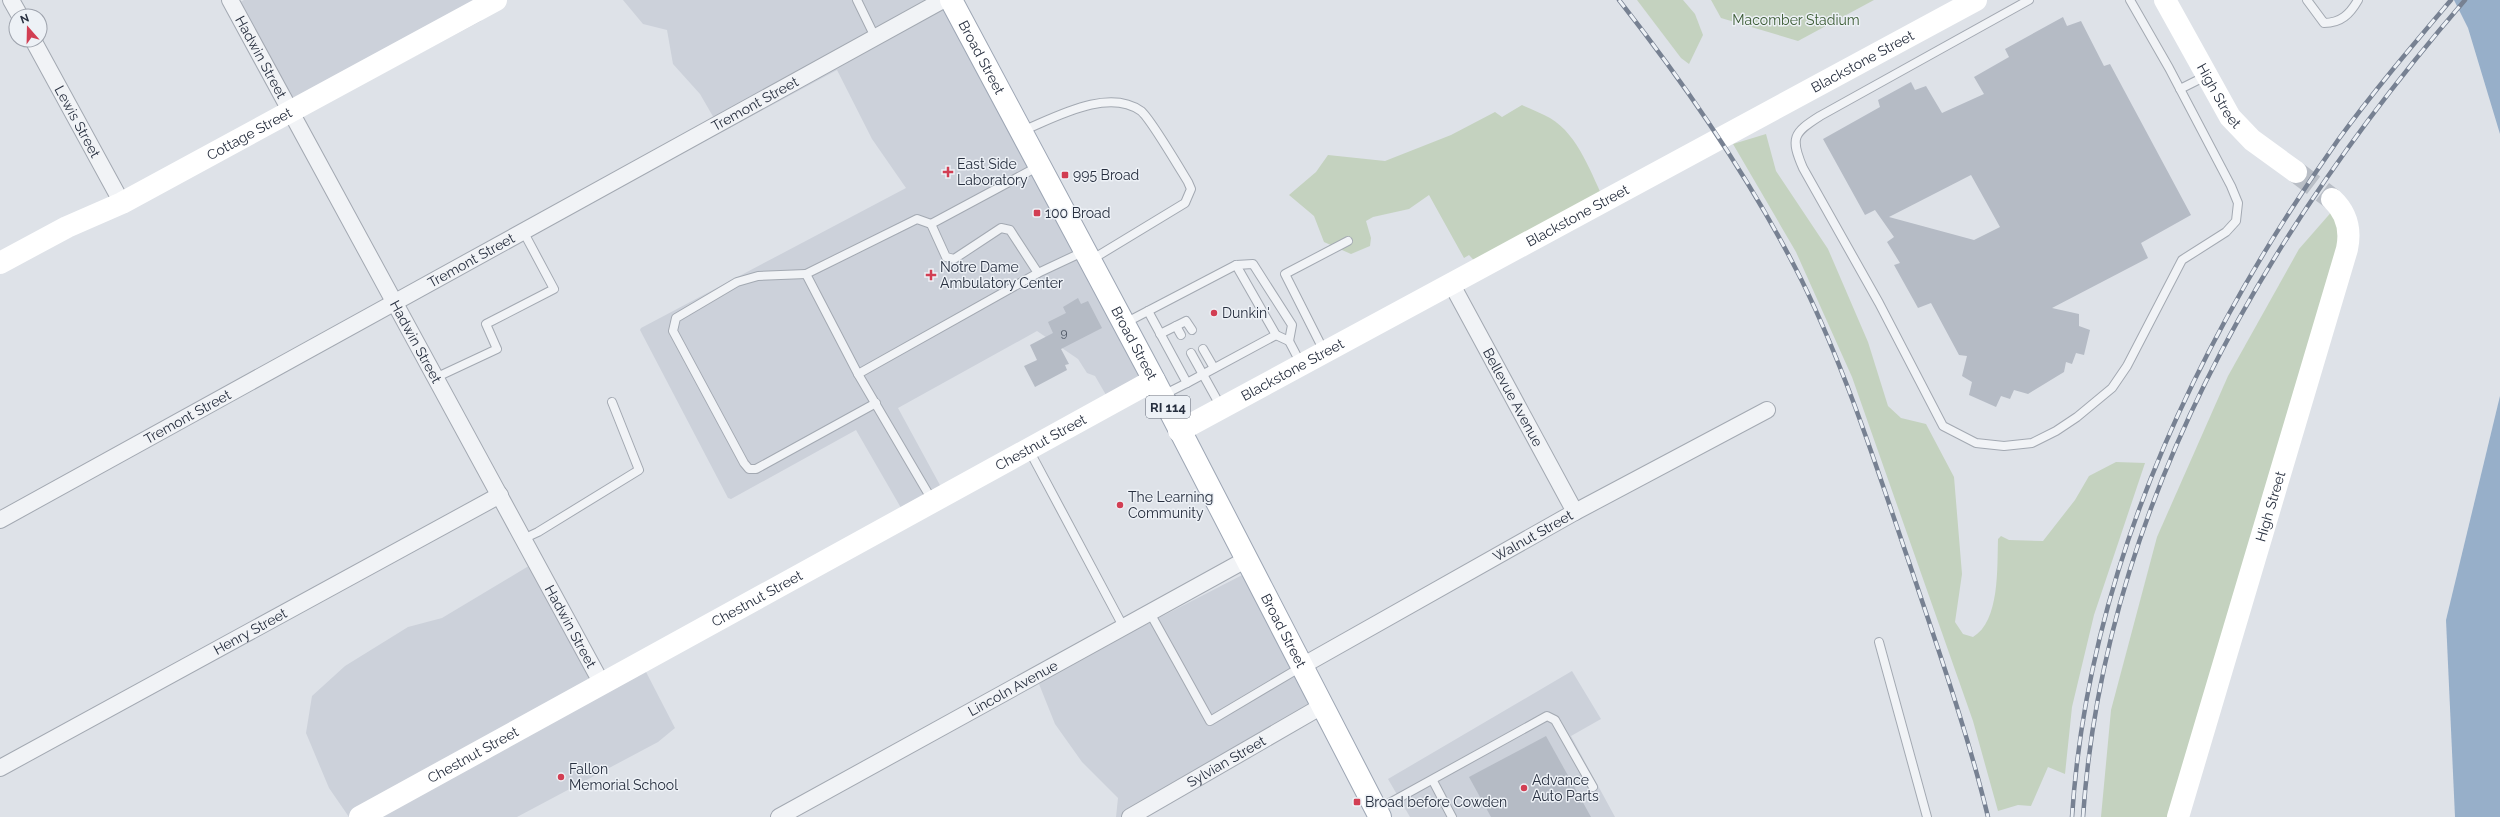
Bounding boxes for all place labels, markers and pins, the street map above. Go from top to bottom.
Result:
place label: East Side Laboratory [957,156,1028,188]
marker: East Side Laboratory [942,166,954,178]
place label: 995 Broad [1073,167,1139,183]
marker: 995 Broad [1060,170,1070,180]
place label: 100 Broad [1045,205,1110,221]
marker: 100 Broad [1032,208,1042,218]
place label: Notre Dame Ambulatory Center [940,259,1063,291]
marker: Notre Dame Ambulatory Center [925,269,937,281]
place label: Dunkin' [1222,305,1270,321]
marker: Dunkin' [1209,308,1219,318]
place label: The Learning Community [1128,489,1213,521]
marker: The Learning Community [1115,500,1125,510]
place label: Fallon Memorial School [569,761,678,793]
marker: Fallon Memorial School [556,772,566,782]
place label: Advance Auto Parts [1532,772,1599,804]
marker: Advance Auto Parts [1519,783,1529,793]
place label: Broad before Cowden [1365,794,1507,810]
marker: Broad before Cowden [1352,797,1362,807]

